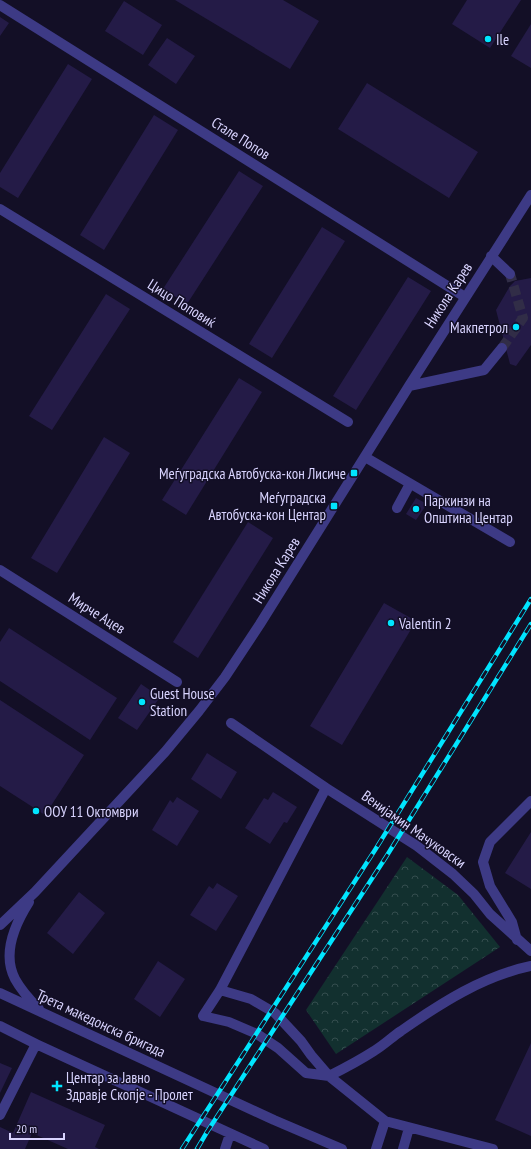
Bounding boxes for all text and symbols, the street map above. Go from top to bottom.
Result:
place label: Ile [496,30,509,49]
marker: Ile [483,34,493,44]
street label: Стале Попов [208,113,274,163]
street label: Никола Карев [420,259,476,331]
street label: Цицо Поповиќ [144,275,220,332]
place label: Макпетрол [450,318,508,337]
marker: Макпетрол [511,322,521,332]
place label: Меѓуградска Автобуска-кон Лисиче [159,464,346,483]
marker: Меѓуградска Автобуска-кон Лисиче [349,468,359,478]
place label: Меѓуградска Автобуска-кон Центар [208,488,326,524]
place label: Паркинзи на Општина Центар [424,491,513,527]
marker: Меѓуградска Автобуска-кон Центар [329,501,339,511]
marker: Паркинзи на Општина Центар [411,504,421,514]
street label: Никола Карев [248,533,304,607]
street label: Мирче Ацев [65,588,129,638]
place label: Valentin 2 [398,614,452,633]
marker: Valentin 2 [386,618,396,628]
place label: Guest House Station [150,684,215,720]
marker: Guest House Station [137,697,147,707]
street label: Венијамин Мачуковски [358,786,470,872]
place label: ООУ 11 Октомври [44,802,138,821]
marker: ООУ 11 Октомври [31,806,41,816]
street label: Трета македонска бригада [34,985,168,1061]
place label: Центар за Јавно Здравје Скопје - Пролет [66,1068,193,1104]
marker: Центар за Јавно Здравје Скопје - Пролет [51,1080,63,1092]
scale bar [10,1115,64,1141]
text: 20 m [16,1121,37,1136]

